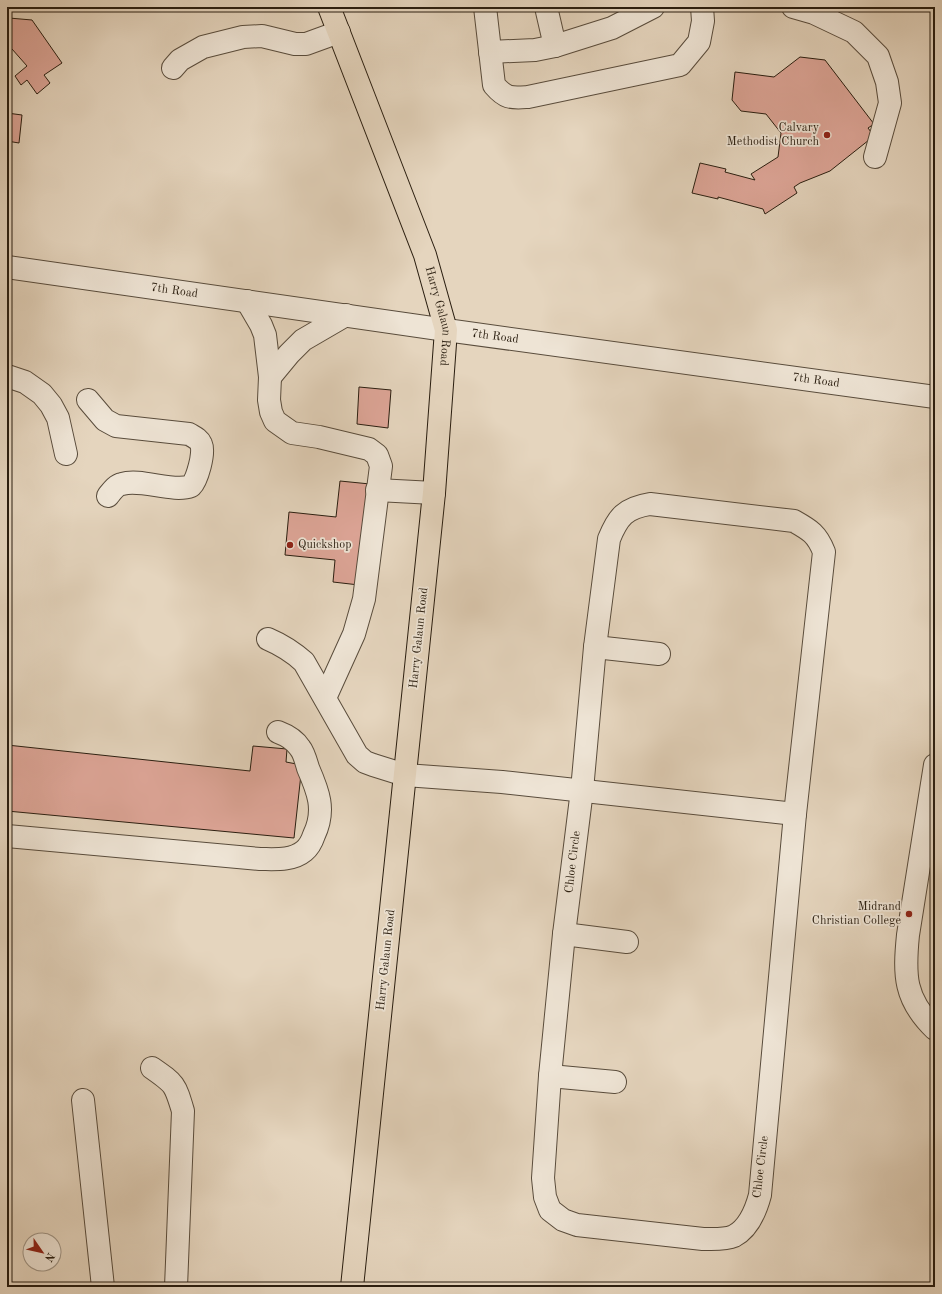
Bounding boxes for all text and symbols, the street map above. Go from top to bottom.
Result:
place label: Calvary Methodist Church [727,122,820,148]
marker: Calvary Methodist Church [822,130,832,140]
street label: Harry Galaun Road [423,265,452,366]
street label: 7th Road [150,282,199,300]
street label: 7th Road [471,328,520,346]
street label: 7th Road [792,372,841,390]
place label: Quickshop [298,539,351,551]
marker: Quickshop [285,540,295,550]
street label: Harry Galaun Road [408,587,430,689]
street label: Chloe Circle [563,830,583,894]
place label: Midrand Christian College [812,901,901,927]
street label: Harry Galaun Road [375,909,397,1011]
marker: Midrand Christian College [904,909,914,919]
street label: Chloe Circle [751,1135,771,1199]
north arrow [22,1232,62,1272]
text: N [42,1250,56,1264]

